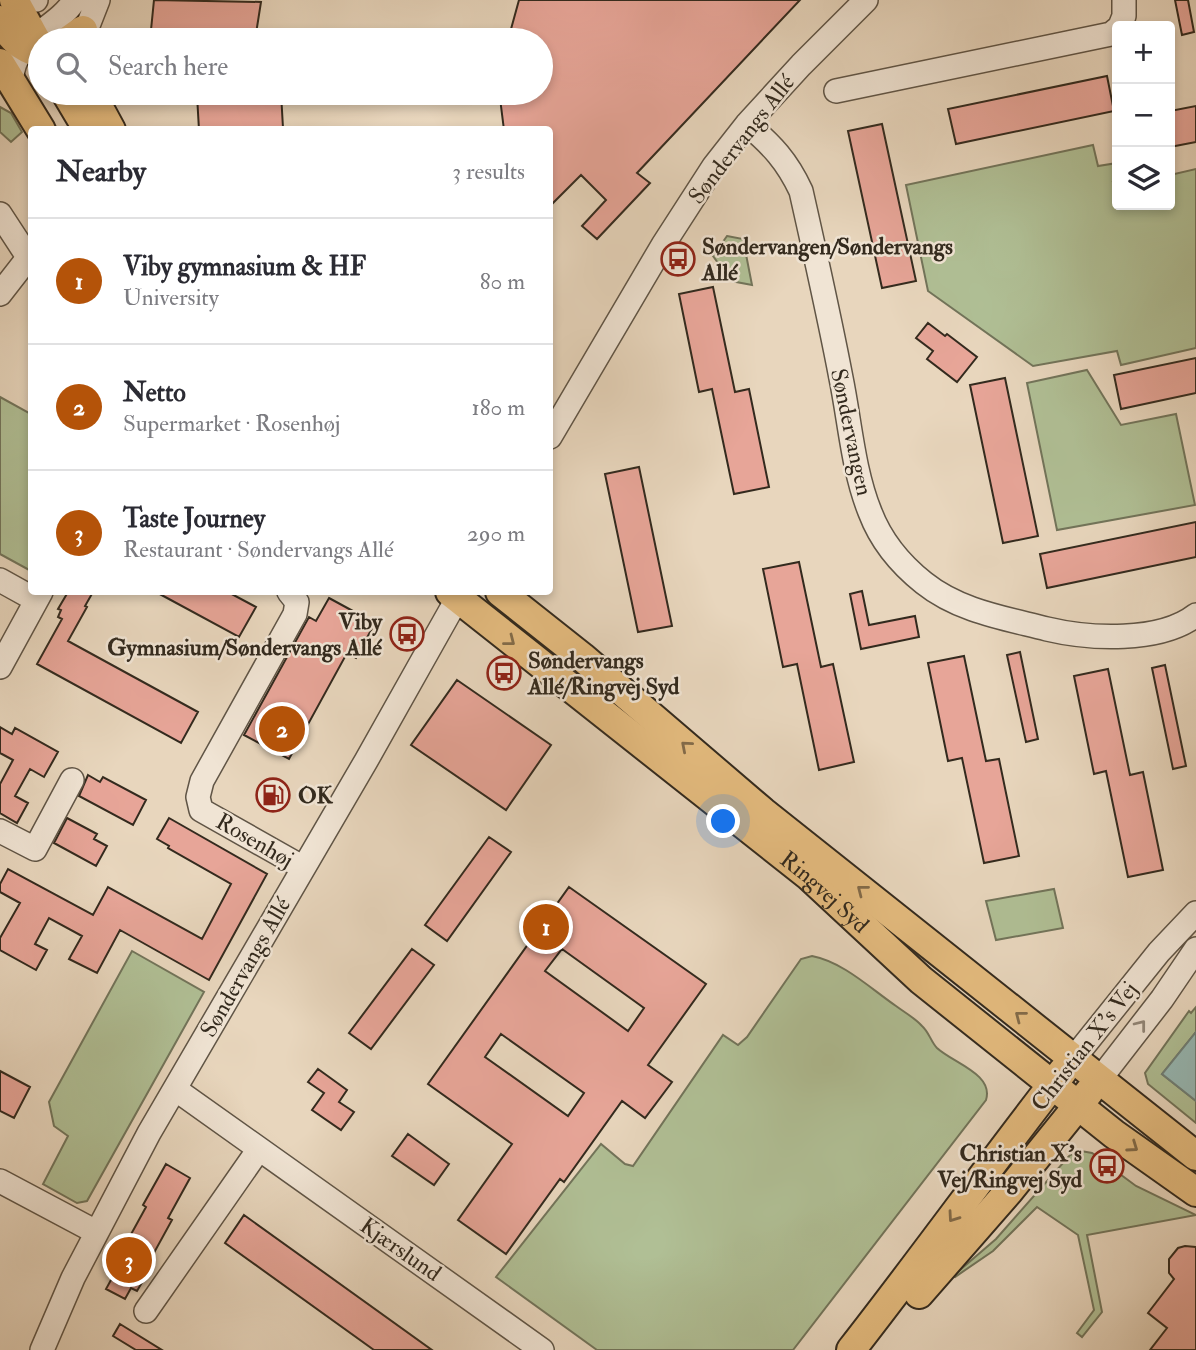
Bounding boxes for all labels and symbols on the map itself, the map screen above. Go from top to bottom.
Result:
street label: Søndervangs Allé [682,68,801,210]
place label: Søndervangen/Søndervangs Allé [701,232,953,287]
bus stop icon: Søndervangen/Søndervangs Allé [659,240,697,278]
street label: Søndervangen [824,366,879,498]
place label: Viby Gymnasium/Søndervangs Allé [107,607,383,663]
bus stop icon: Viby Gymnasium/Søndervangs Allé [388,615,426,653]
one-way arrow [503,632,515,645]
place label: Søndervangs Allé/Ringvej Syd [527,646,680,702]
bus stop icon: Søndervangs Allé/Ringvej Syd [485,654,523,692]
pin: 2 [259,703,305,755]
one-way arrow [682,742,695,754]
fuel station icon: OK [254,776,292,814]
place label: OK [298,781,334,810]
your location [706,804,740,838]
street label: Rosenhøj [211,807,299,874]
street label: Ringvej Syd [774,845,875,939]
one-way arrow [858,886,870,899]
street label: Søndervangs Allé [194,892,297,1042]
pin: 1 [523,901,569,953]
street label: Christian X's Vej [1025,976,1144,1117]
one-way arrow [1016,1011,1028,1024]
one-way arrow [1133,1020,1146,1033]
place label: Christian X's Vej/Ringvej Syd [936,1139,1083,1195]
one-way arrow [1125,1139,1138,1152]
bus stop icon: Christian X's Vej/Ringvej Syd [1088,1147,1126,1185]
one-way arrow [949,1209,961,1222]
street label: Kjærslund [355,1211,447,1288]
pin: 3 [106,1234,152,1286]

